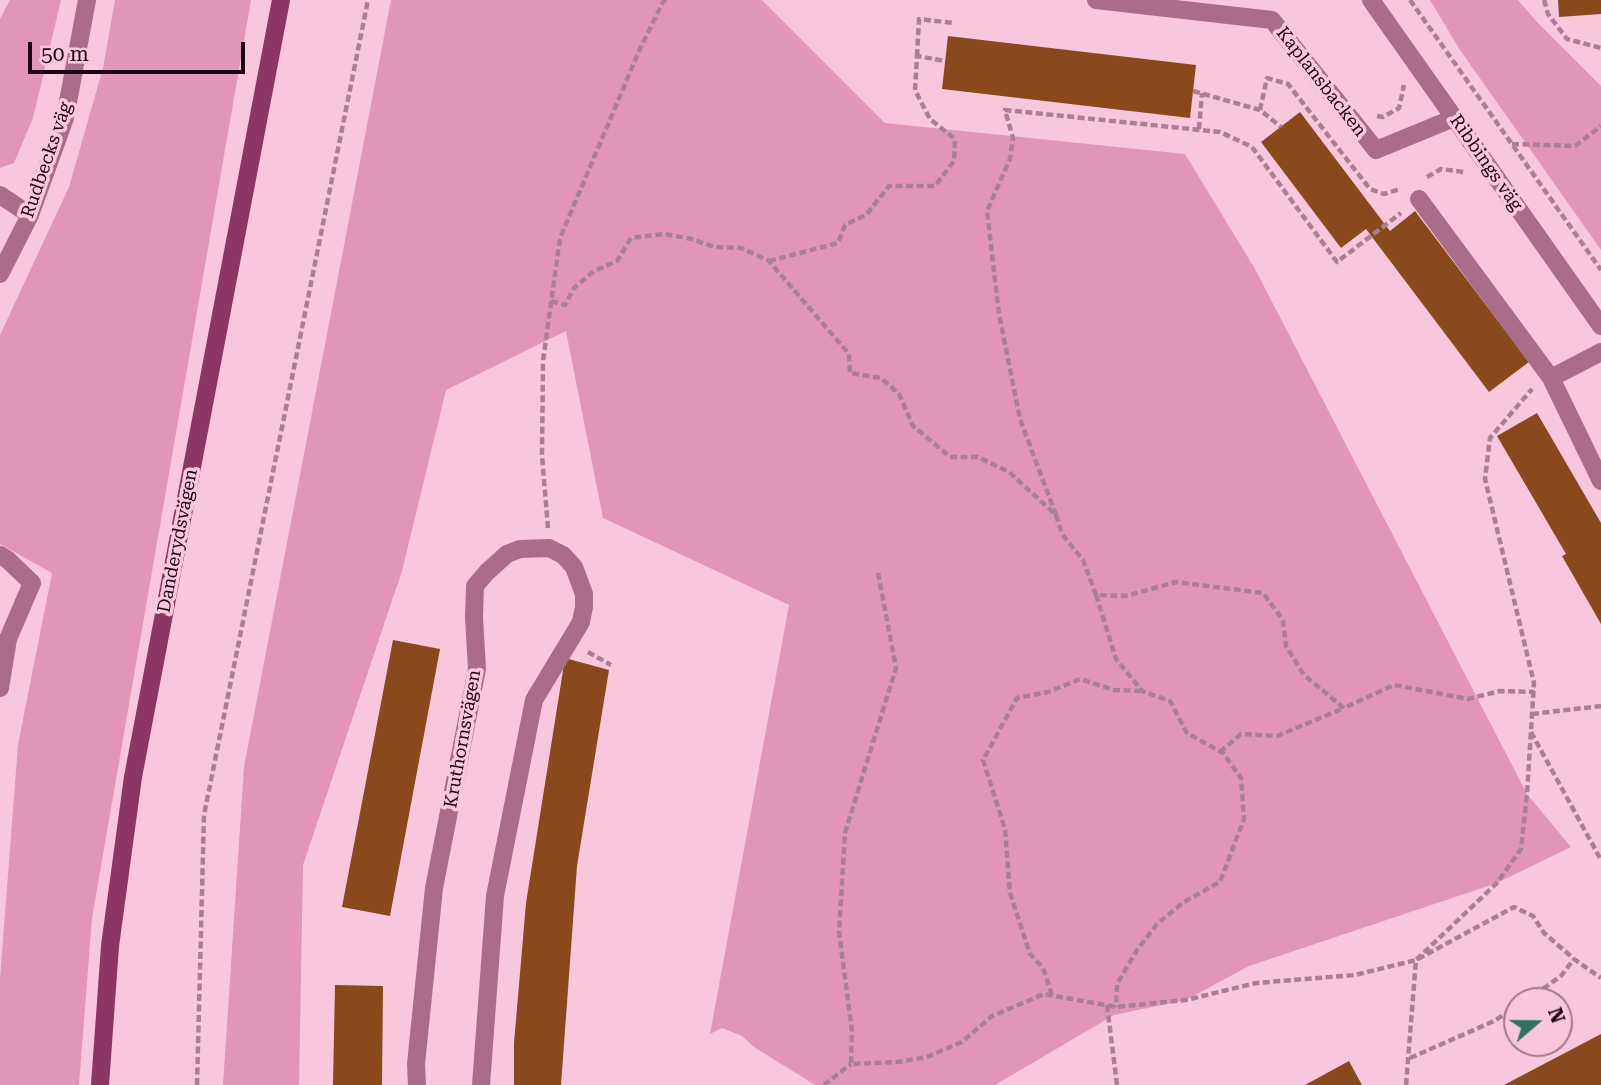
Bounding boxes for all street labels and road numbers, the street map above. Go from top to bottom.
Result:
street label: Kaplansbacken [1271,23,1371,141]
street label: Rudbecks väg [17,99,77,221]
street label: Ribbings väg [1445,111,1527,215]
street label: Danderydsvägen [153,467,203,615]
street label: Kruthornsvägen [440,668,486,810]

